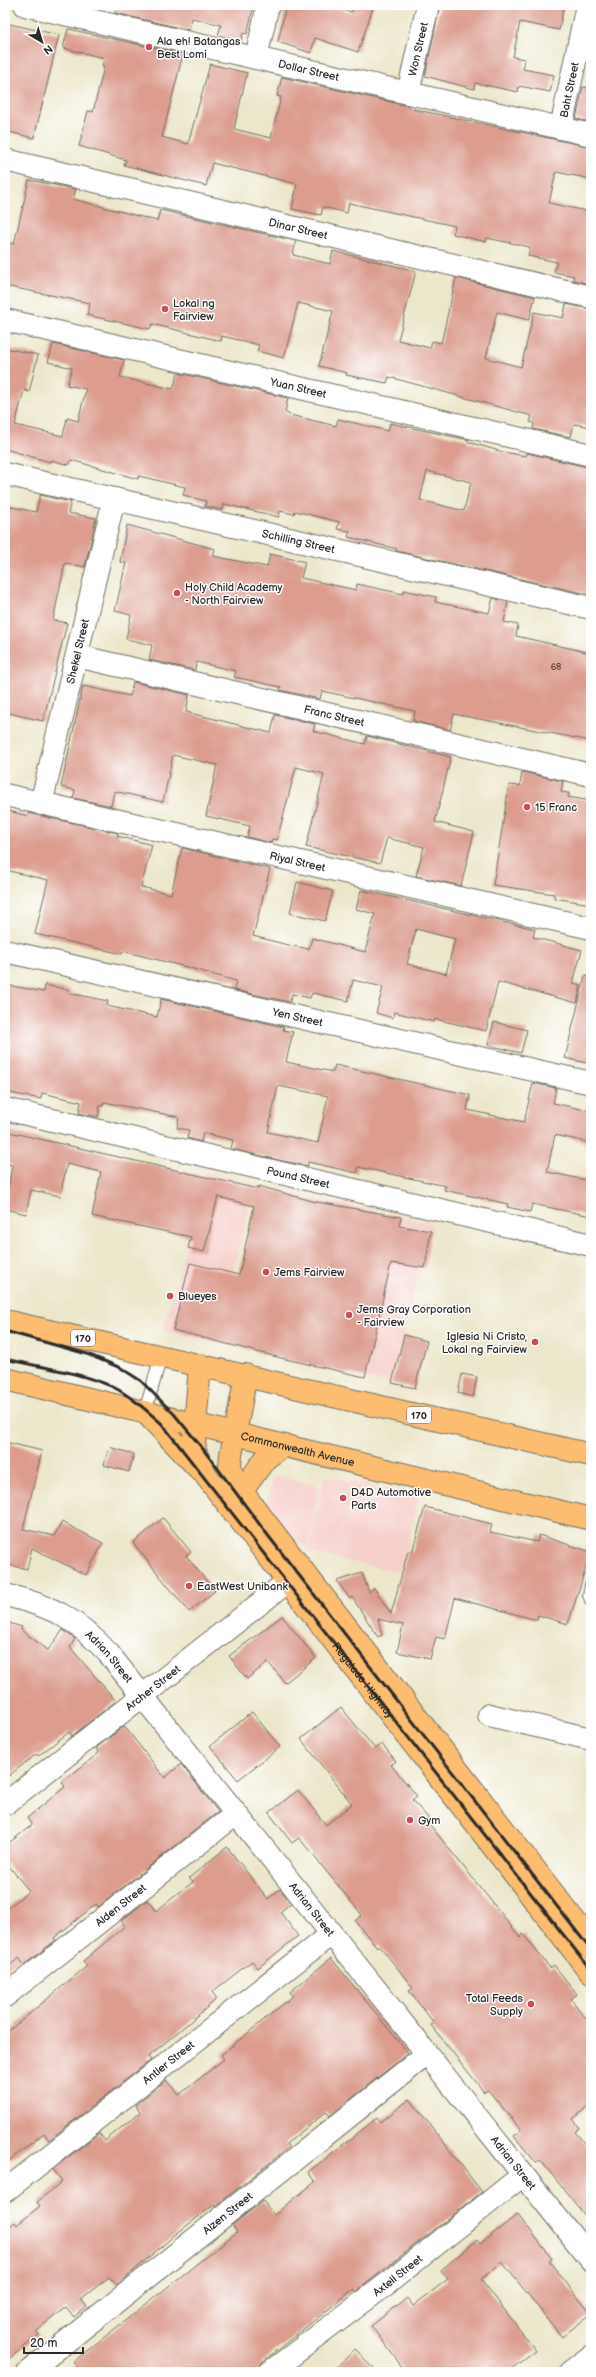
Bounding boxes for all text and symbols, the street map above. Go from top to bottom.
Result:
street label: Won Street [406,20,431,77]
north arrow [22,22,62,62]
place label: Ala eh! Batangas Best Lomi [157,35,241,61]
text: N [41,42,55,57]
marker: Ala eh! Batangas Best Lomi [144,42,154,52]
street label: Dollar Street [277,57,341,84]
street label: Baht Street [557,60,582,119]
street label: Dinar Street [267,216,329,242]
place label: Lokal ng Fairview [173,297,215,323]
marker: Lokal ng Fairview [160,304,170,314]
street label: Yuan Street [268,375,328,401]
street label: Schilling Street [261,527,337,556]
place label: Holy Child Academy - North Fairview [185,581,283,607]
marker: Holy Child Academy - North Fairview [172,588,182,598]
street label: Shekel Street [64,617,92,685]
house number: 68 [551,662,561,673]
street label: Franc Street [303,703,366,729]
place label: 15 Franc [535,801,577,814]
marker: 15 Franc [522,802,532,812]
street label: Riyal Street [268,849,327,875]
street label: Yen Street [270,1005,325,1030]
street label: Pound Street [265,1164,331,1191]
place label: Jems Fairview [274,1266,345,1279]
marker: Jems Fairview [261,1267,271,1277]
place label: Blueyes [178,1290,217,1303]
marker: Blueyes [165,1291,175,1301]
place label: Jems Gray Corporation - Fairview [357,1303,471,1329]
marker: Jems Gray Corporation - Fairview [344,1310,354,1320]
road number: 170 [71,1330,95,1346]
place label: Iglesia Ni Cristo, Lokal ng Fairview [442,1330,528,1356]
marker: Iglesia Ni Cristo, Lokal ng Fairview [530,1337,540,1347]
road number: 170 [407,1407,431,1423]
street label: Commonwealth Avenue [239,1430,356,1469]
place label: D4D Automotive Parts [351,1486,432,1512]
marker: D4D Automotive Parts [338,1493,348,1503]
place label: EastWest Unibank [197,1580,288,1593]
marker: EastWest Unibank [184,1581,194,1591]
street label: Adrian Street [83,1628,136,1686]
street label: Regalado Highway [329,1640,397,1721]
street label: Archer Street [123,1662,183,1714]
place label: Gym [418,1814,440,1827]
marker: Gym [405,1815,415,1825]
street label: Adrian Street [286,1880,337,1939]
street label: Alden Street [93,1881,149,1929]
place label: Total Feeds Supply [466,1992,524,2018]
marker: Total Feeds Supply [526,1999,536,2009]
street label: Antler Street [140,2038,198,2087]
street label: Adrian Street [488,2134,539,2193]
street label: Alzen Street [200,2189,256,2237]
street label: Axtell Street [370,2252,426,2299]
scale bar [24,2329,83,2355]
text: 20 m [30,2336,57,2351]

